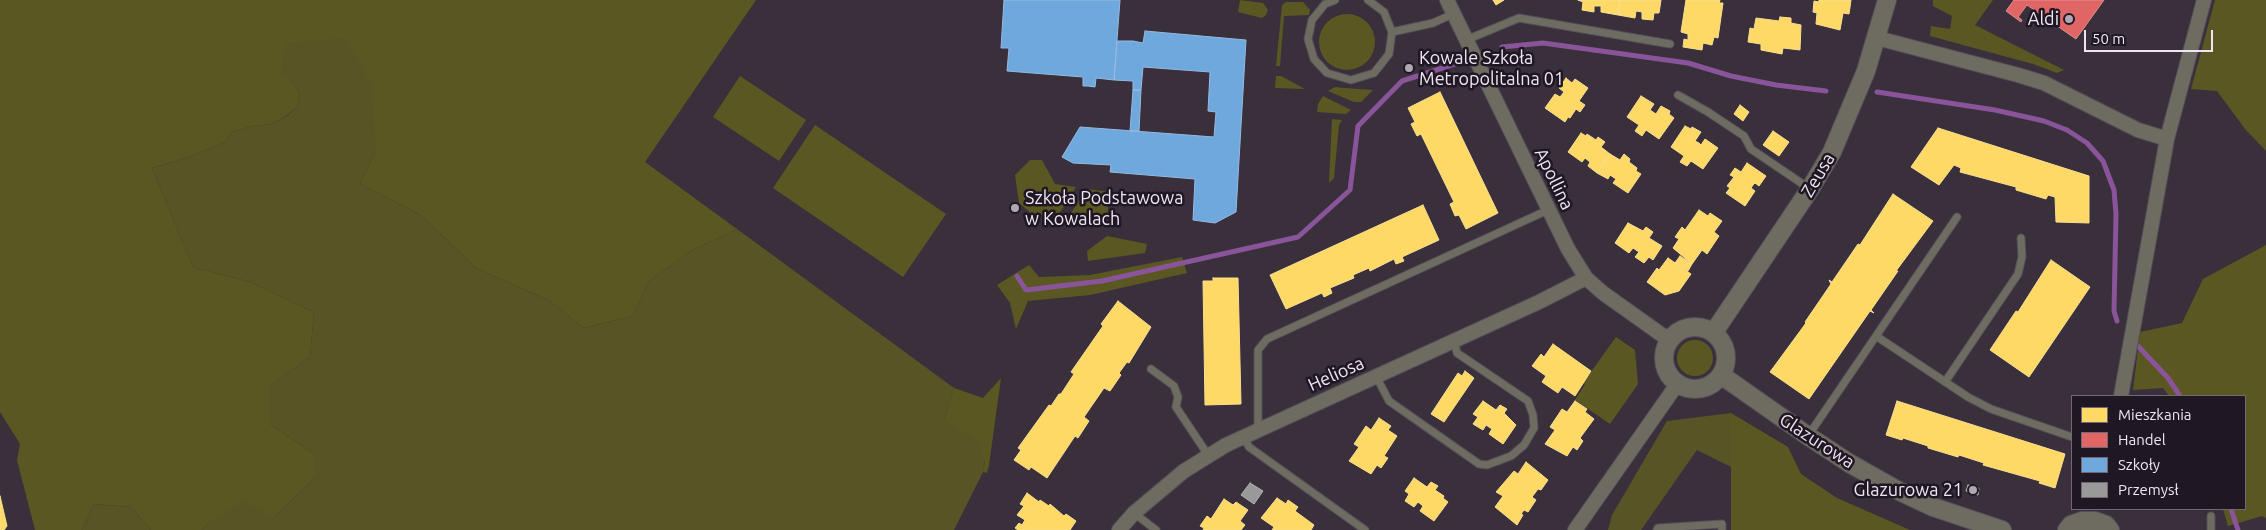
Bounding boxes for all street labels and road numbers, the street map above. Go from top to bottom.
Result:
street label: Apollina [1530,145,1578,213]
street label: Zeusa [1797,149,1839,201]
street label: Heliosa [1305,352,1367,396]
street label: Glazurowa [1775,409,1859,473]

